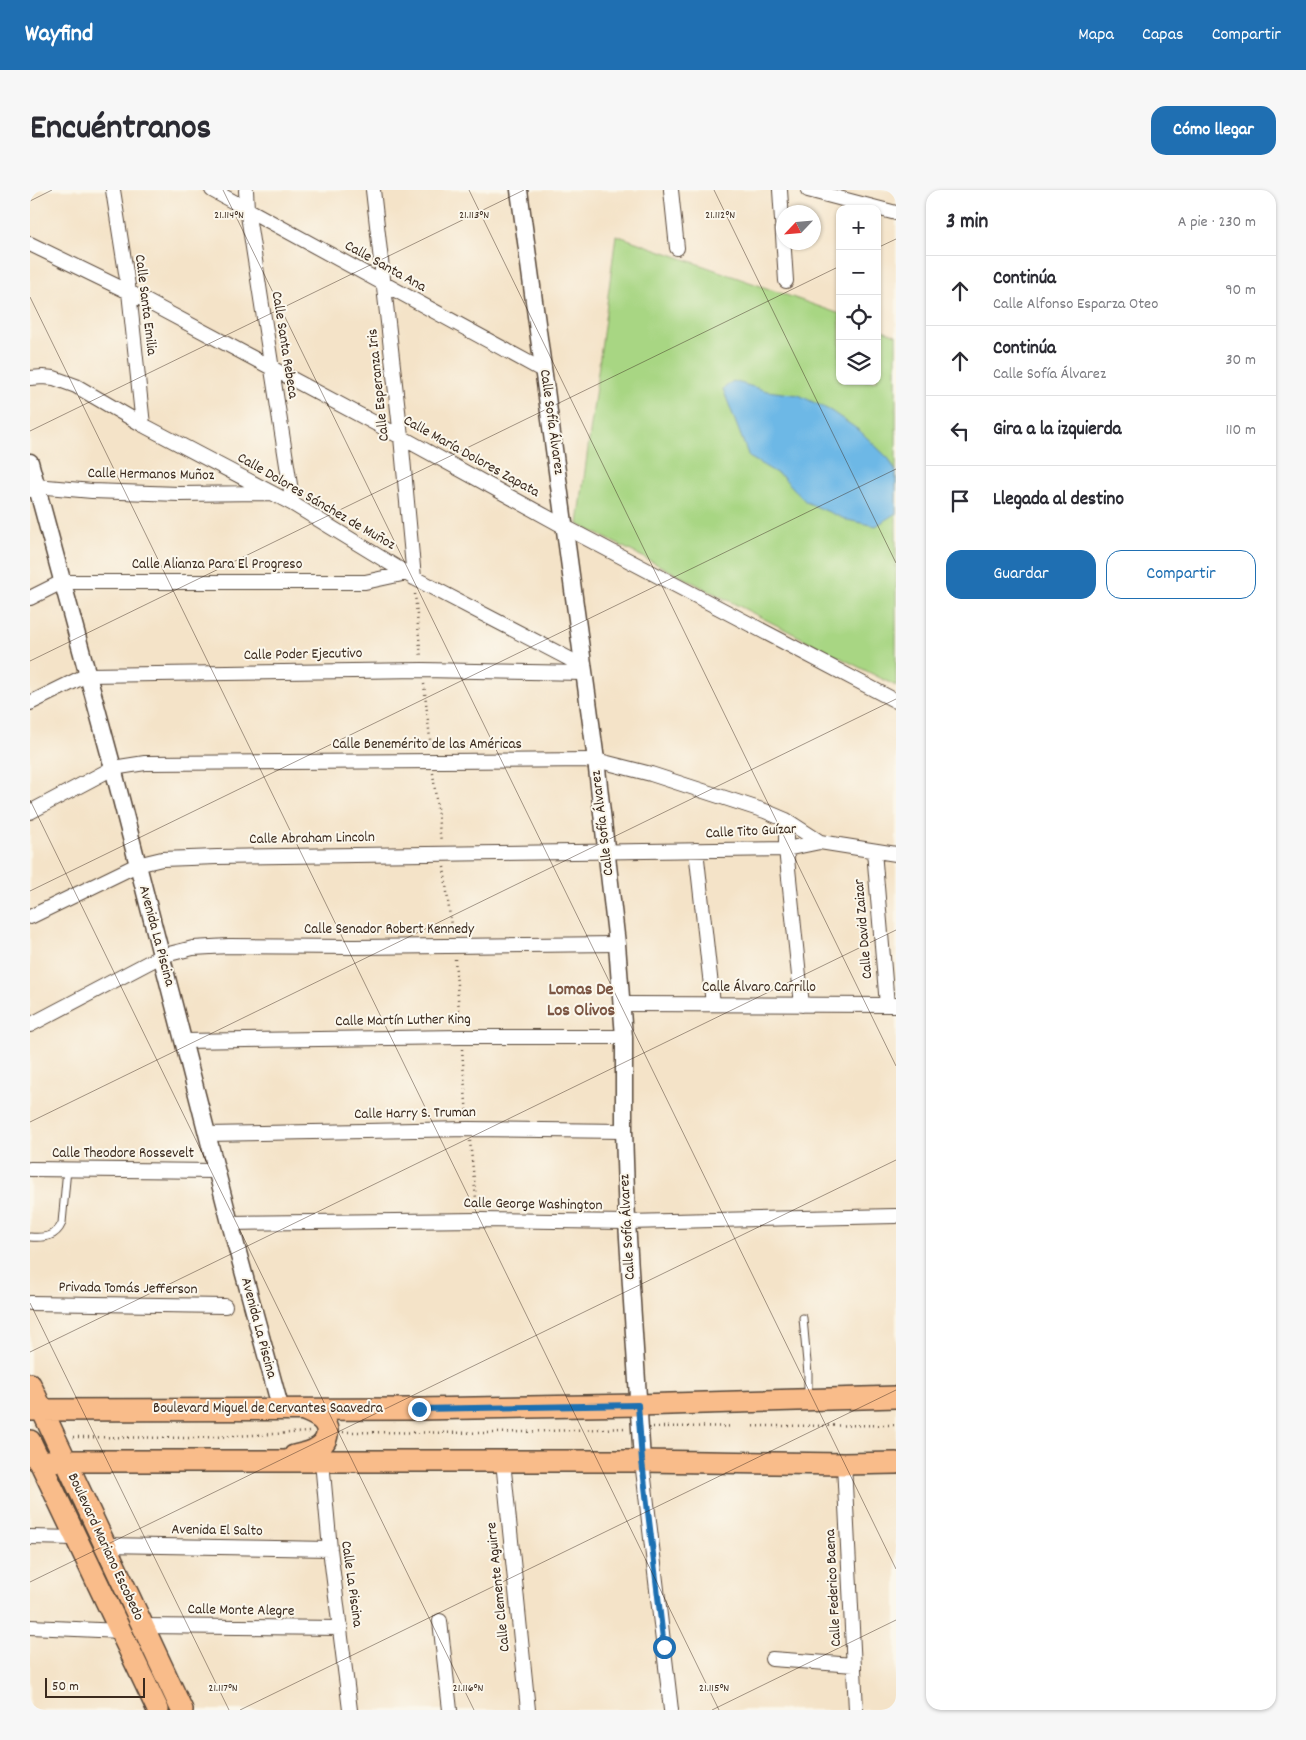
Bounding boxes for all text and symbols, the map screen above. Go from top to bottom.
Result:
text: Wayfind [25,18,93,52]
text: Mapa [1078,23,1114,48]
text: Capas [1142,23,1184,48]
text: Compartir [1212,23,1281,48]
text: Encuéntranos [30,105,211,155]
button: Cómo llegar [1151,106,1276,155]
north arrow [776,205,821,250]
map controls [836,205,881,385]
button: + [836,205,881,250]
text: 21.114°N [214,207,244,224]
text: 21.113°N [459,207,489,224]
text: 21.112°N [705,207,735,224]
text: 3 min [946,208,988,238]
text: A pie · 230 m [1178,211,1256,234]
street label: Calle Santa Ana [340,235,431,299]
button: − [836,250,881,295]
street label: Calle Santa Emilia [128,253,162,358]
text: Continúa [993,266,1056,293]
icon: ahead [946,277,974,305]
text: 90 m [1225,279,1256,302]
street label: Calle Santa Rebeca [265,290,303,401]
text: Calle Alfonso Esparza Oteo [993,293,1158,316]
button: locate [836,295,881,340]
street label: Calle Esperanza Iris [362,328,396,442]
text: Continúa [993,336,1056,363]
button: layers [836,340,881,385]
icon: ahead [946,347,974,375]
text: 30 m [1226,349,1256,372]
text: Calle Sofía Álvarez [993,363,1106,386]
street label: Calle Sofía Álvarez [533,368,569,476]
street label: Calle María Dolores Zapata [399,410,544,504]
icon: left [946,417,974,445]
text: Gira a la izquierda [993,417,1121,444]
text: 110 m [1226,419,1256,442]
street label: Calle Dolores Sánchez de Muñoz [233,448,399,557]
street label: Calle Hermanos Muñoz [87,463,215,487]
icon: arrive [946,487,974,515]
text: Llegada al destino [993,487,1124,514]
button: Guardar [946,550,1096,599]
button: Compartir [1106,550,1256,599]
street label: Calle Alianza Para El Progreso [132,554,303,576]
street label: Calle Poder Ejecutivo [243,643,363,667]
street label: Calle Benemérito de las Américas [332,734,522,756]
street label: Calle Sofía Álvarez [586,769,620,877]
street label: Calle Tito Guízar [705,819,797,845]
street label: Calle Abraham Lincoln [249,827,375,851]
street label: Calle David Zaizar [849,878,879,980]
street label: Avenida La Piscina [132,883,180,990]
street label: Calle Senador Robert Kennedy [304,919,475,941]
street label: Calle Álvaro Carrillo [702,977,816,999]
district label: Lomas De Los Olivos [547,978,615,1024]
street label: Calle Martín Luther King [335,1009,471,1033]
street label: Calle Harry S. Truman [354,1102,476,1126]
street label: Calle Theodore Rossevelt [52,1143,195,1165]
street label: Calle Sofía Álvarez [614,1173,642,1280]
street label: Calle George Washington [463,1193,603,1217]
street label: Avenida La Piscina [234,1275,282,1382]
street label: Privada Tomás Jefferson [58,1277,198,1301]
street label: Boulevard Miguel de Cervantes Saavedra [153,1398,384,1420]
route end [408,1398,431,1421]
street label: Boulevard Mariano Escobedo [61,1470,149,1625]
street label: Avenida El Salto [171,1519,263,1543]
street label: Calle Clemente Aguirre [481,1521,517,1653]
street label: Calle Federico Baena [820,1528,848,1647]
street label: Calle La Piscina [334,1539,368,1629]
street label: Calle Monte Alegre [187,1599,295,1623]
route start [653,1636,676,1659]
scale bar [45,1675,145,1698]
text: 50 m [52,1677,79,1697]
text: 21.117°N [208,1680,238,1697]
text: 21.116°N [453,1680,483,1697]
text: 21.115°N [699,1680,729,1697]

